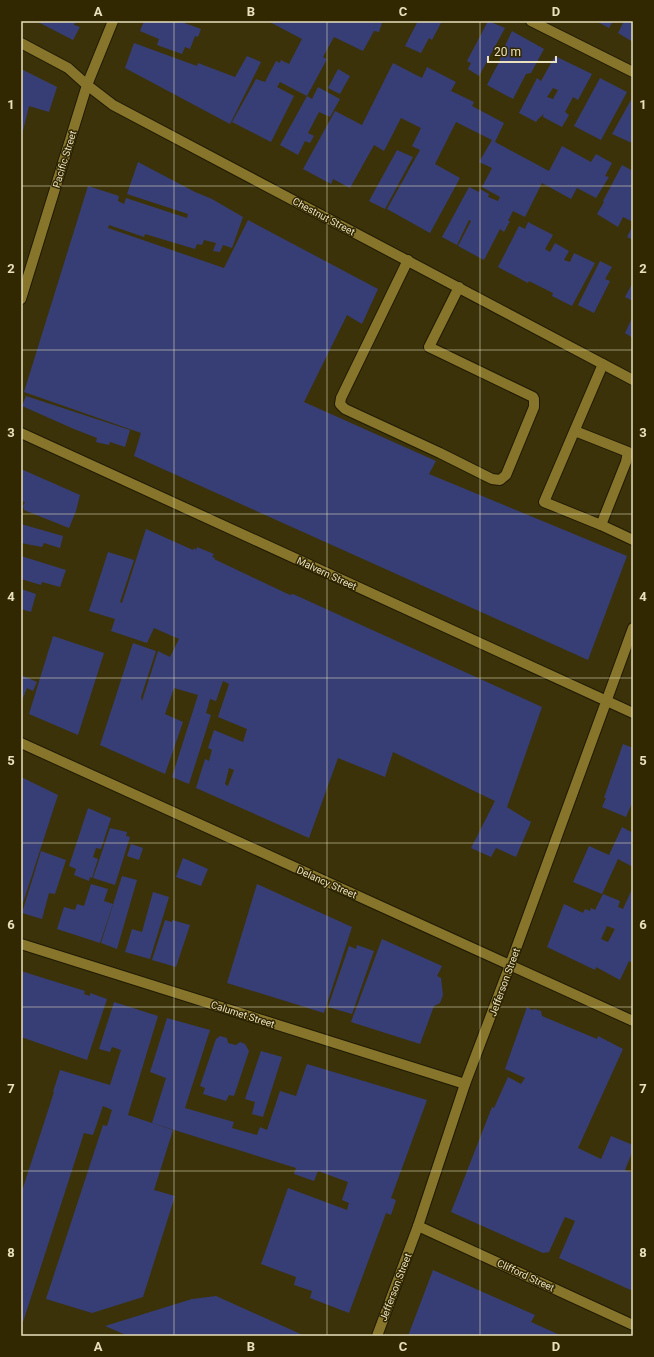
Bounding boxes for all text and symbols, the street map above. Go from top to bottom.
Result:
text: A [94,4,103,19]
text: B [247,4,255,19]
text: C [399,4,408,19]
text: D [552,4,560,19]
scale bar [488,38,556,64]
text: 20 m [494,45,521,59]
text: 1 [7,97,15,112]
text: 1 [639,97,647,112]
street label: Pacific Street [51,129,78,189]
street label: Chestnut Street [291,195,357,237]
text: 2 [7,261,15,276]
text: 2 [639,261,647,276]
text: 3 [7,425,15,440]
text: 3 [639,425,647,440]
street label: Malvern Street [295,555,358,592]
text: 4 [7,589,15,604]
text: 4 [639,589,647,604]
text: 5 [7,753,15,768]
text: 5 [639,753,647,768]
street label: Delancy Street [295,864,358,901]
text: 6 [7,917,15,932]
text: 6 [639,917,647,932]
street label: Jefferson Street [487,947,522,1018]
street label: Calumet Street [210,999,276,1030]
text: 7 [7,1081,15,1096]
text: 7 [639,1081,647,1096]
text: 8 [7,1245,15,1260]
text: 8 [639,1245,647,1260]
street label: Jefferson Street [378,1252,413,1323]
street label: Clifford Street [495,1257,556,1294]
text: A [94,1339,103,1354]
text: B [247,1339,255,1354]
text: C [399,1339,408,1354]
text: D [552,1339,560,1354]

